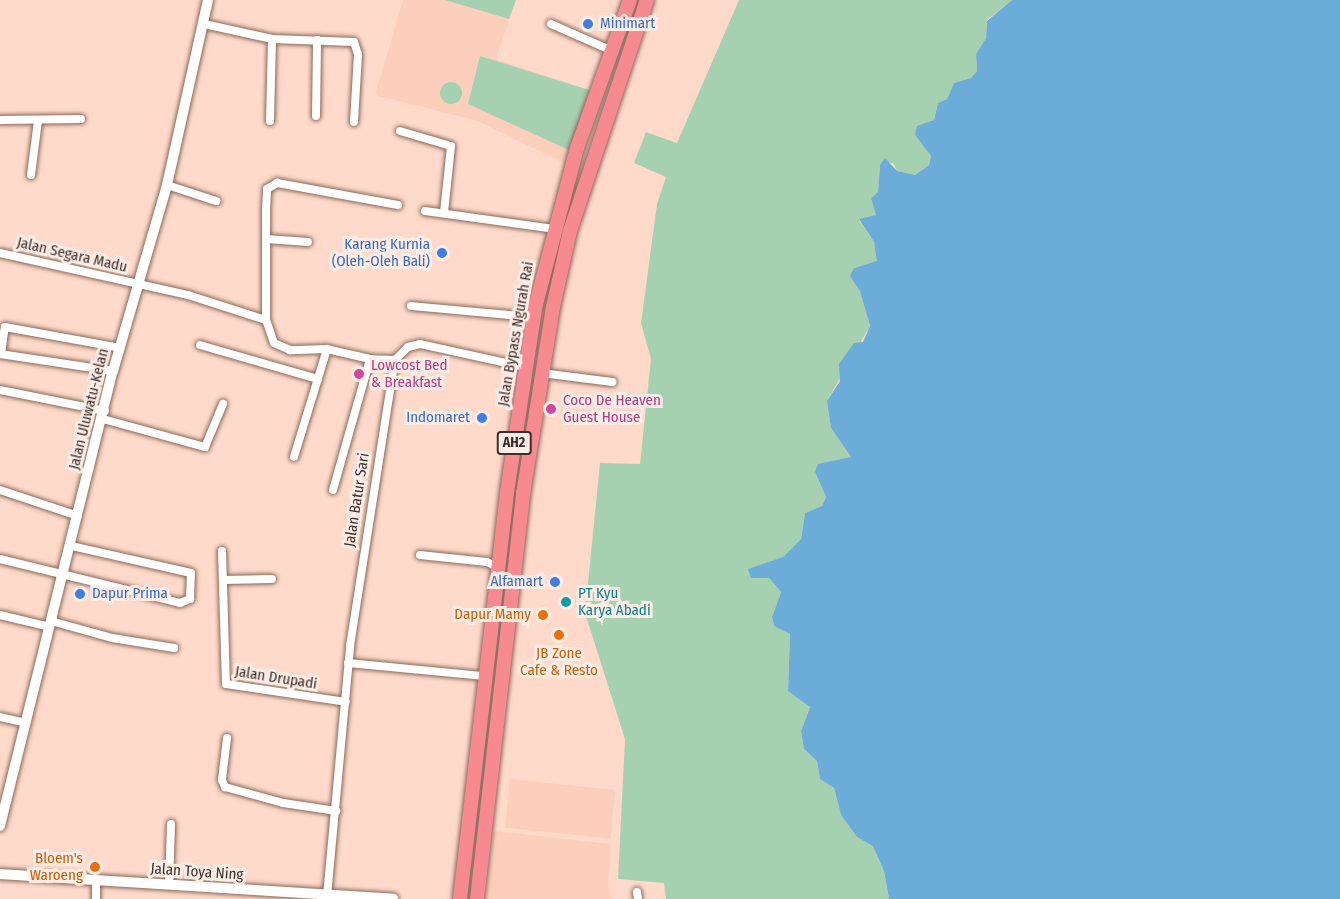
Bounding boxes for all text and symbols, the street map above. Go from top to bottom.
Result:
place label: Minimart [600,15,655,33]
marker: Minimart [581,17,595,31]
street label: Jalan Segara Madu [15,234,129,276]
place label: Karang Kurnia (Oleh-Oleh Bali) [332,235,430,270]
marker: Karang Kurnia (Oleh-Oleh Bali) [435,246,449,260]
street label: Jalan Bypass Ngurah Rai [494,260,538,408]
street label: Jalan Uluwatu-Kelan [65,347,113,471]
place label: Lowcost Bed & Breakfast [371,356,448,391]
marker: Lowcost Bed & Breakfast [352,367,366,381]
place label: Coco De Heaven Guest House [563,391,661,426]
marker: Coco De Heaven Guest House [544,402,558,416]
place label: Indomaret [406,409,470,427]
marker: Indomaret [475,411,489,425]
road number: AH2 [496,432,532,454]
street label: Jalan Batur Sari [341,452,373,548]
place label: Alfamart [491,573,543,591]
marker: Alfamart [548,575,562,589]
place label: PT Kyu Karya Abadi [578,584,651,619]
place label: Dapur Prima [92,585,168,603]
marker: Dapur Prima [73,587,87,601]
marker: PT Kyu Karya Abadi [559,595,573,609]
place label: Dapur Mamy [454,606,531,624]
marker: Dapur Mamy [536,608,550,622]
marker: JB Zone Cafe & Resto [552,628,566,642]
place label: JB Zone Cafe & Resto [520,644,598,679]
street label: Jalan Drupadi [234,663,318,693]
place label: Bloem's Waroeng [30,849,83,884]
marker: Bloem's Waroeng [88,860,102,874]
street label: Jalan Toya Ning [150,860,244,884]

